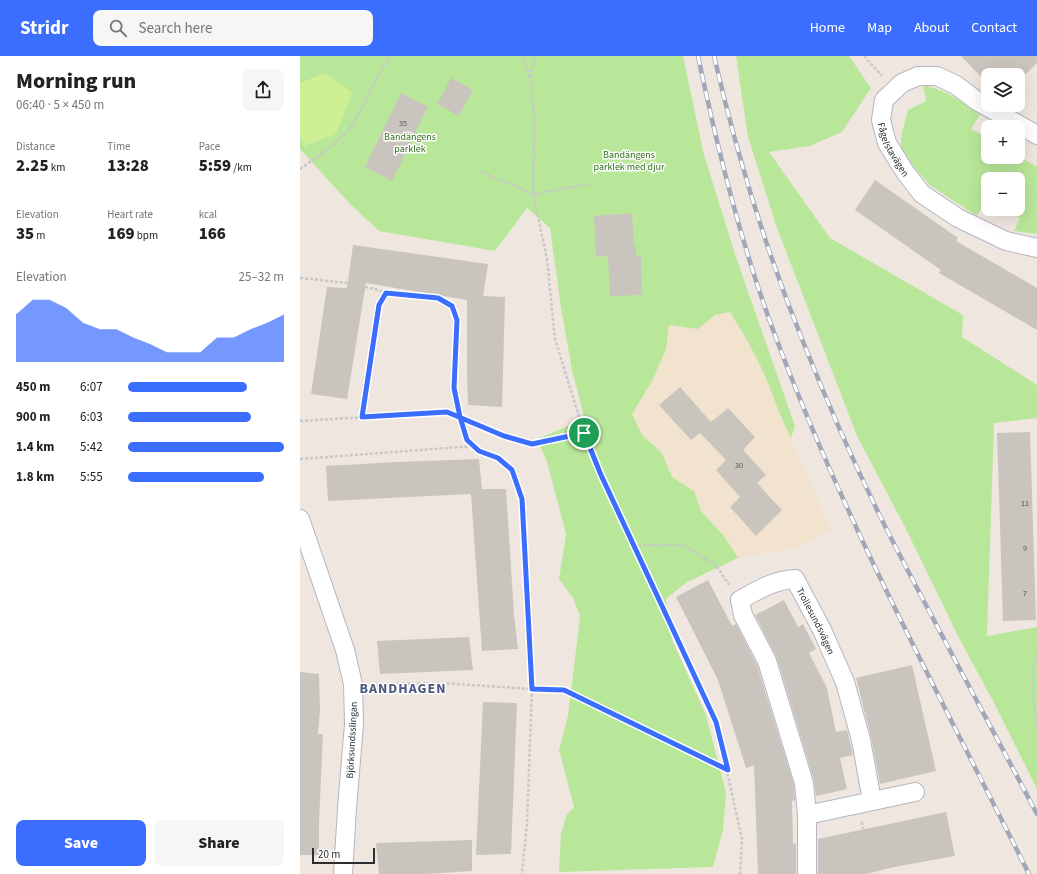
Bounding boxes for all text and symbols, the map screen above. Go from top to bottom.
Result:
search box [93,10,373,46]
text: Stridr [20,15,69,42]
icon: search [107,17,129,39]
text: Search here [139,18,213,39]
text: Home [810,18,845,38]
text: Map [867,18,892,38]
text: About [914,18,949,38]
text: Contact [971,18,1017,38]
text: Morning run [16,65,136,97]
map controls [981,68,1025,216]
button: layers [981,68,1025,112]
button: share [242,69,284,111]
text: 06:40 · 5 × 450 m [16,96,104,114]
house number: 35 [399,118,407,129]
button: + [981,120,1025,164]
street label: Fågelstavägen [874,121,912,180]
park label: Bandängens parklek [384,130,436,156]
text: Distance [16,139,55,154]
text: Time [107,139,131,154]
text: Pace [199,139,220,154]
park label: Bandängens parklek med djur [593,148,665,174]
text: 2.25 [16,154,49,178]
text: 13:28 [107,154,149,178]
text: 5:59 [199,154,231,178]
text: km [49,160,65,175]
text: /km [231,160,252,175]
button: − [981,172,1025,216]
text: Elevation [16,207,59,222]
text: Heart rate [107,207,153,222]
text: kcal [199,207,217,222]
text: 35 [16,222,34,246]
text: 169 [107,222,135,246]
text: 166 [199,222,226,246]
text: m [34,228,45,243]
text: bpm [135,228,158,243]
text: Elevation [16,268,67,286]
text: 25–32 m [239,268,284,286]
text: 450 m [16,378,50,396]
text: 6:07 [80,378,103,396]
text: 900 m [16,408,50,426]
text: 6:03 [80,408,103,426]
pin [567,416,601,450]
icon: arrive [573,422,595,444]
text: 1.4 km [16,438,55,456]
text: 5:42 [80,438,103,456]
house number: 30 [735,460,743,471]
text: 1.8 km [16,468,55,486]
text: 5:55 [80,468,103,486]
house number: 11 [1021,498,1029,509]
house number: 9 [1023,543,1027,554]
street label: Trollesundsvägen [793,585,838,657]
house number: 7 [1023,588,1027,599]
district label: BANDHAGEN [360,679,446,699]
street label: Björksundsslingan [343,701,361,779]
button: Save [16,820,146,866]
button: Share [154,820,284,866]
scale bar [312,846,375,865]
text: 20 m [318,847,340,862]

